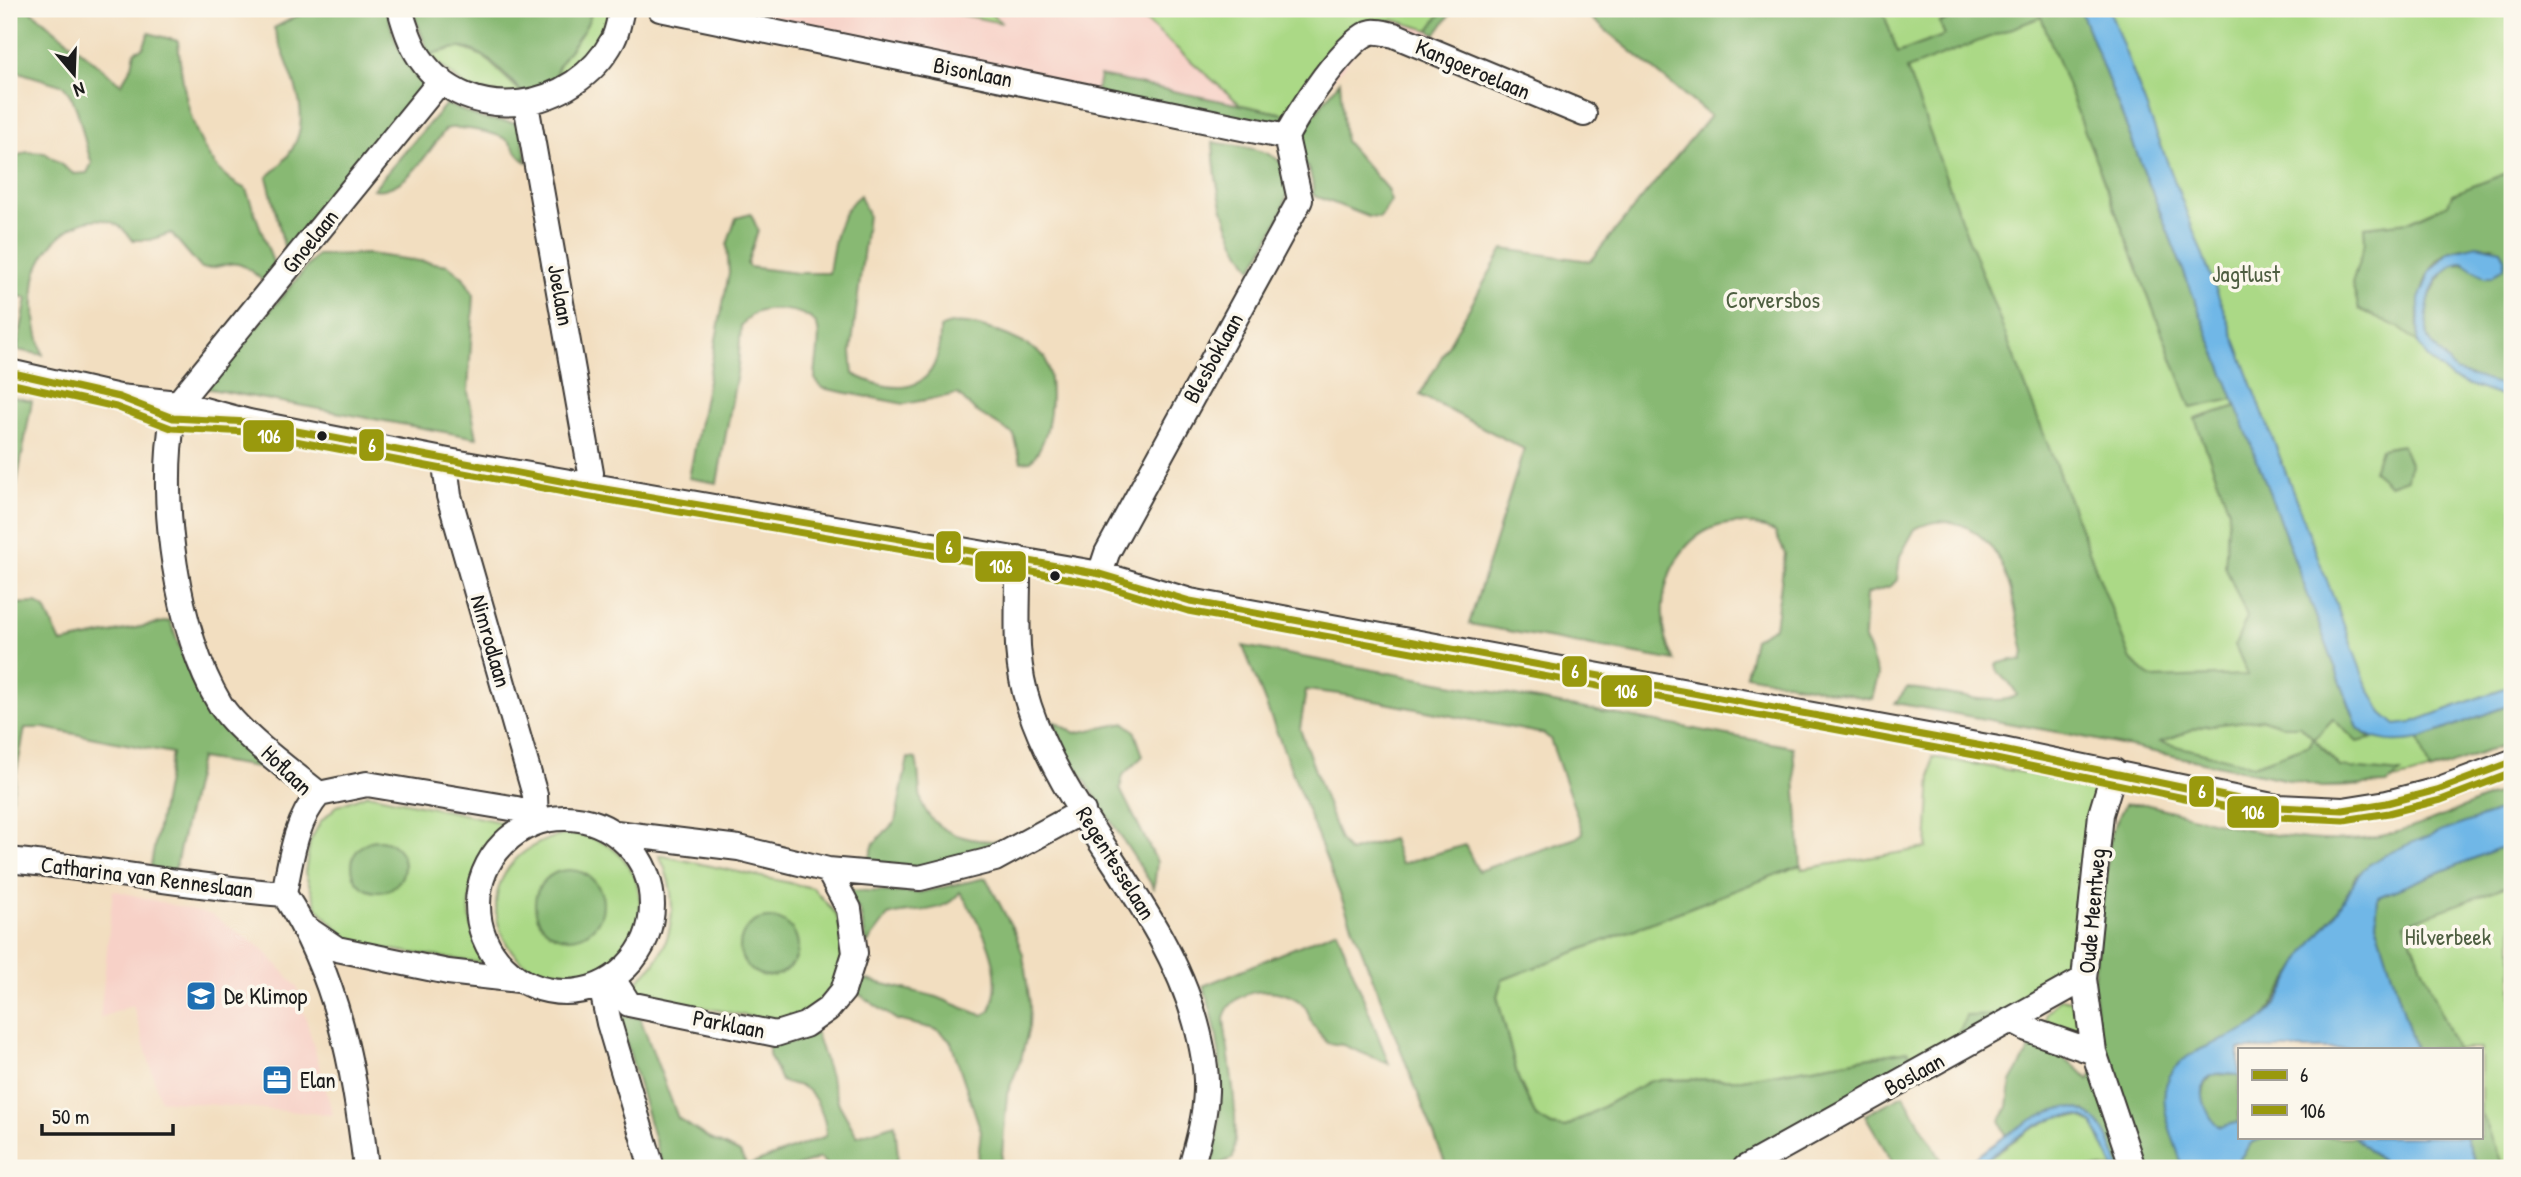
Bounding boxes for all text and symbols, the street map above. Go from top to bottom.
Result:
street label: Kangoeroelaan [1411,30,1535,107]
north arrow [38,38,108,108]
street label: Bisonlaan [931,49,1015,94]
text: N [71,76,89,104]
street label: Gnoelaan [274,202,345,279]
park label: Jagtlust [2212,258,2281,289]
street label: Joelaan [541,262,582,328]
park label: Corversbos [1726,284,1820,315]
street label: Blesboklaan [1175,307,1250,408]
line badge: 106 [242,419,295,453]
text: 106 [258,423,281,449]
line badge: 6 [358,428,385,462]
unlabelled marker [315,429,329,443]
text: 6 [368,432,376,458]
line badge: 6 [935,530,962,564]
text: 6 [945,534,953,560]
line badge: 106 [974,550,1027,583]
text: 106 [990,553,1013,579]
unlabelled marker [1048,569,1062,583]
street label: Nimrodlaan [464,591,519,691]
line badge: 6 [1561,655,1588,688]
text: 6 [1571,658,1579,684]
line badge: 106 [1600,674,1653,708]
text: 106 [1615,678,1638,704]
street label: Hoflaan [255,738,320,802]
line badge: 6 [2188,775,2215,808]
text: 6 [2198,778,2206,804]
line badge: 106 [2226,795,2280,829]
text: 106 [2242,799,2265,825]
street label: Regentesselaan [1069,800,1163,925]
street label: Oude Meentweg [2071,847,2112,975]
street label: Catharina van Renneslaan [39,848,255,905]
park label: Hilverbeek [2405,921,2492,952]
school or university icon: De Klimop [184,979,218,1013]
place label: De Klimop [224,980,308,1011]
street label: Parklaan [690,1001,768,1046]
street label: Boslaan [1878,1044,1949,1103]
legend [2238,1048,2482,1138]
text: 6 [2300,1060,2308,1089]
office icon: Elan [260,1063,294,1097]
place label: Elan [300,1064,336,1095]
scale bar [42,1093,173,1137]
text: 106 [2300,1096,2325,1125]
text: 50 m [52,1102,89,1131]

